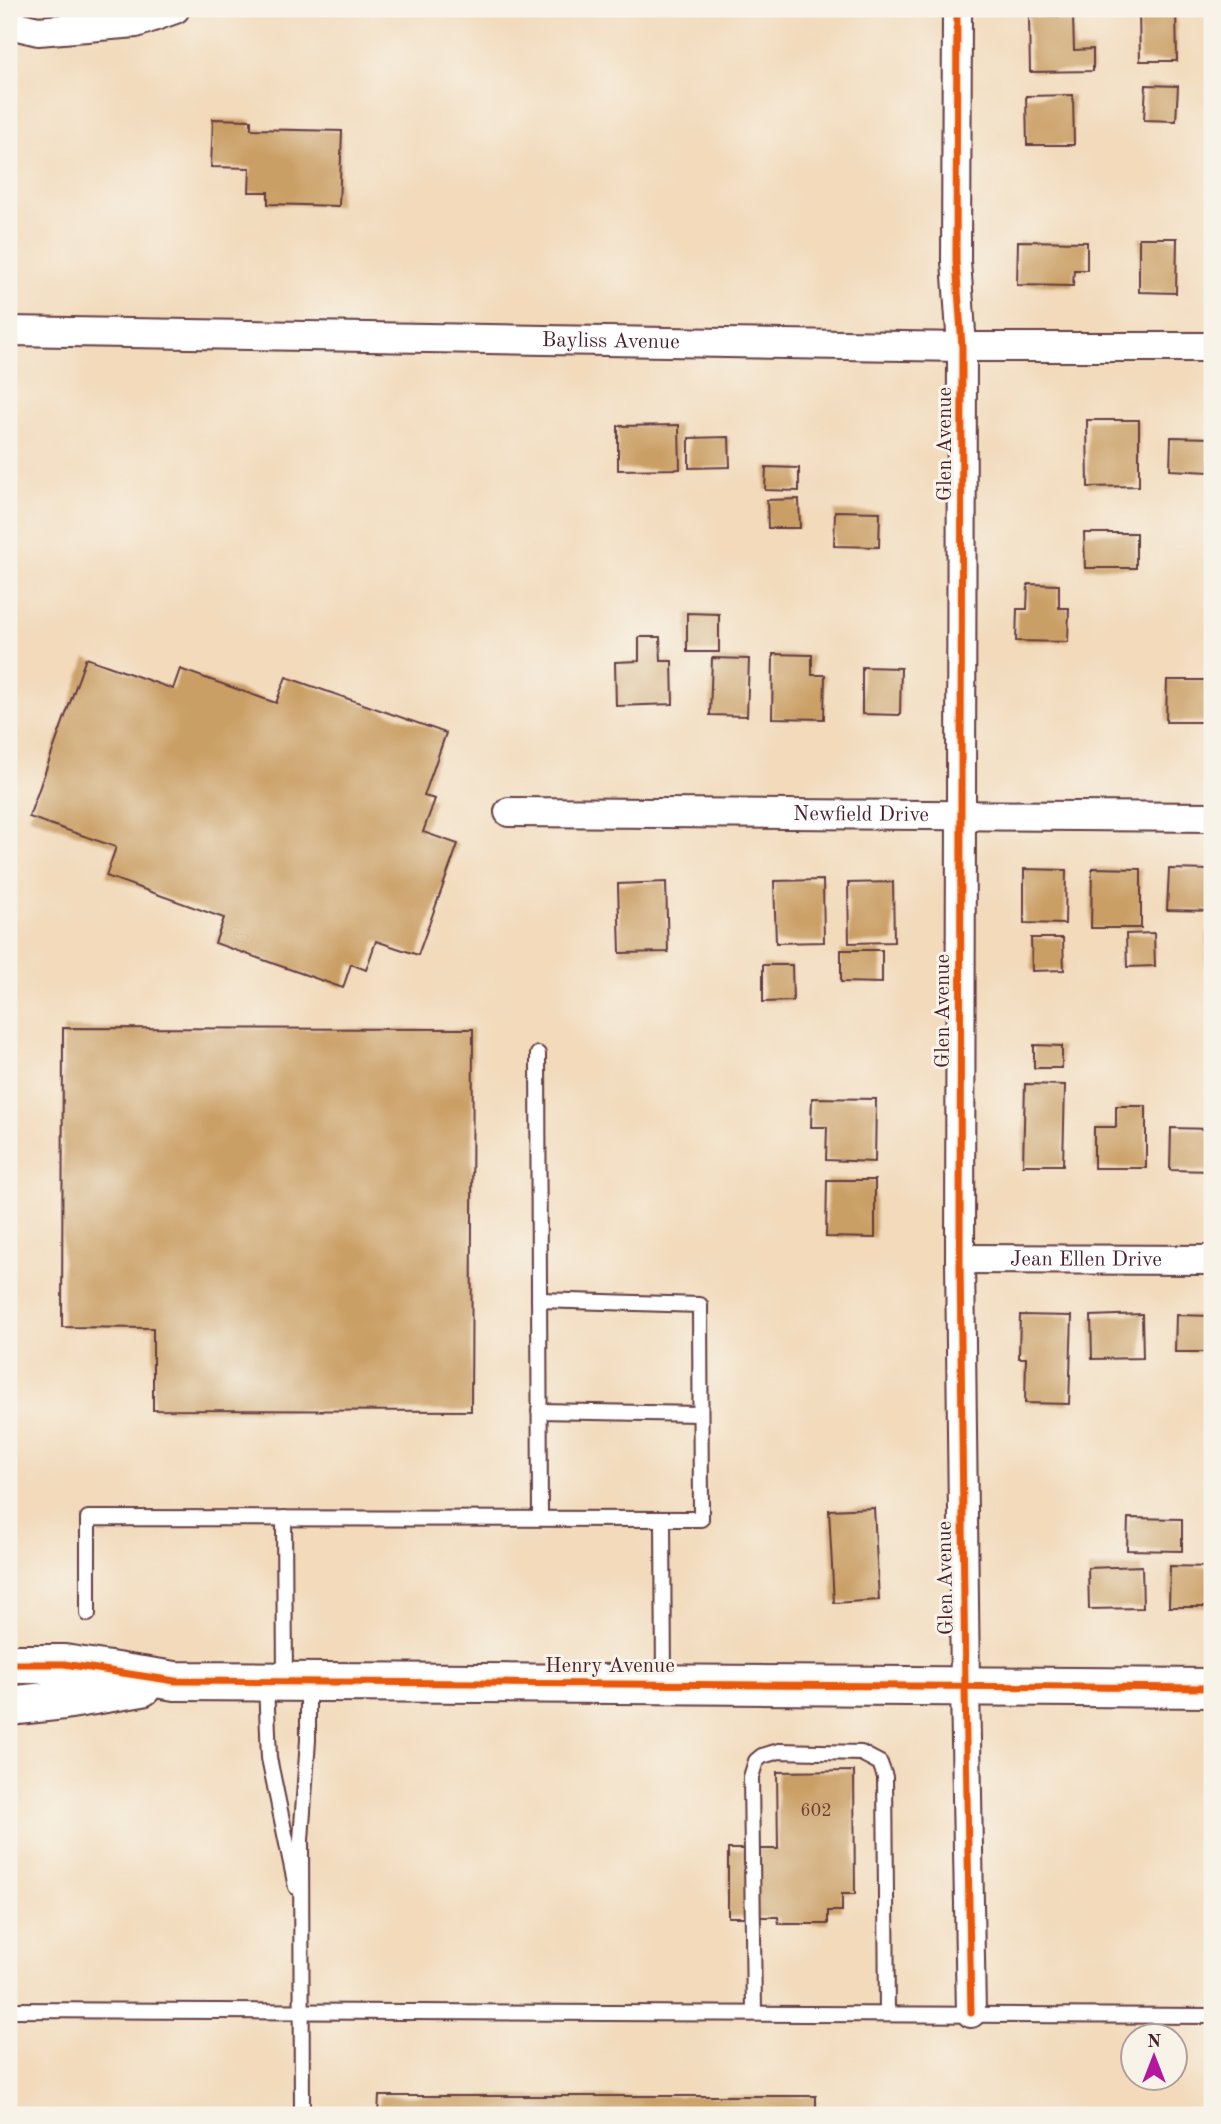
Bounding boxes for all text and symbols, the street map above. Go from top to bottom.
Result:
street label: Bayliss Avenue [542,329,680,353]
street label: Glen Avenue [935,387,956,501]
street label: Newfield Drive [793,804,929,825]
street label: Glen Avenue [933,954,954,1068]
street label: Jean Ellen Drive [1010,1249,1162,1270]
street label: Glen Avenue [935,1521,957,1635]
street label: Henry Avenue [545,1656,675,1677]
house number: 602 [800,1802,832,1820]
north arrow [1120,2022,1190,2092]
text: N [1147,2033,1162,2052]

